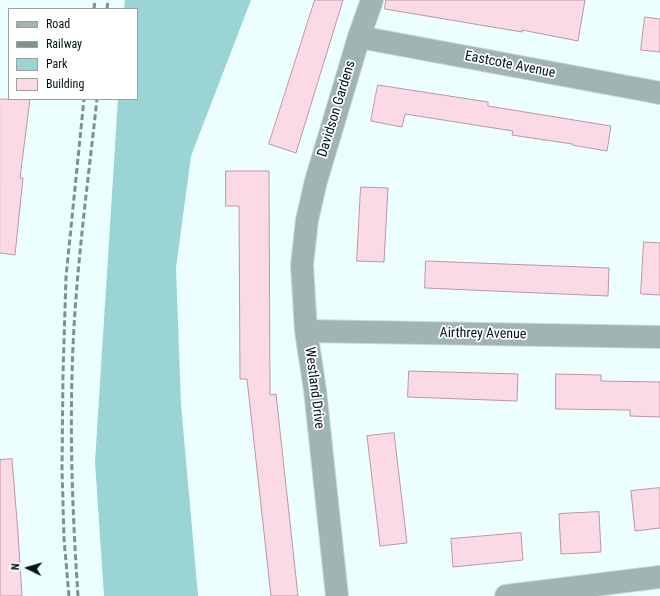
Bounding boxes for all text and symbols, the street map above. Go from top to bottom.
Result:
legend [8,8,138,100]
text: Road [46,17,70,31]
text: Railway [46,37,82,51]
street label: Eastcote Avenue [463,48,557,82]
text: Park [46,57,67,71]
street label: Davidson Gardens [314,59,360,159]
text: Building [46,77,84,91]
street label: Airthrey Avenue [439,325,527,343]
street label: Westland Drive [301,346,327,430]
north arrow [8,548,48,588]
text: N [9,563,22,571]

